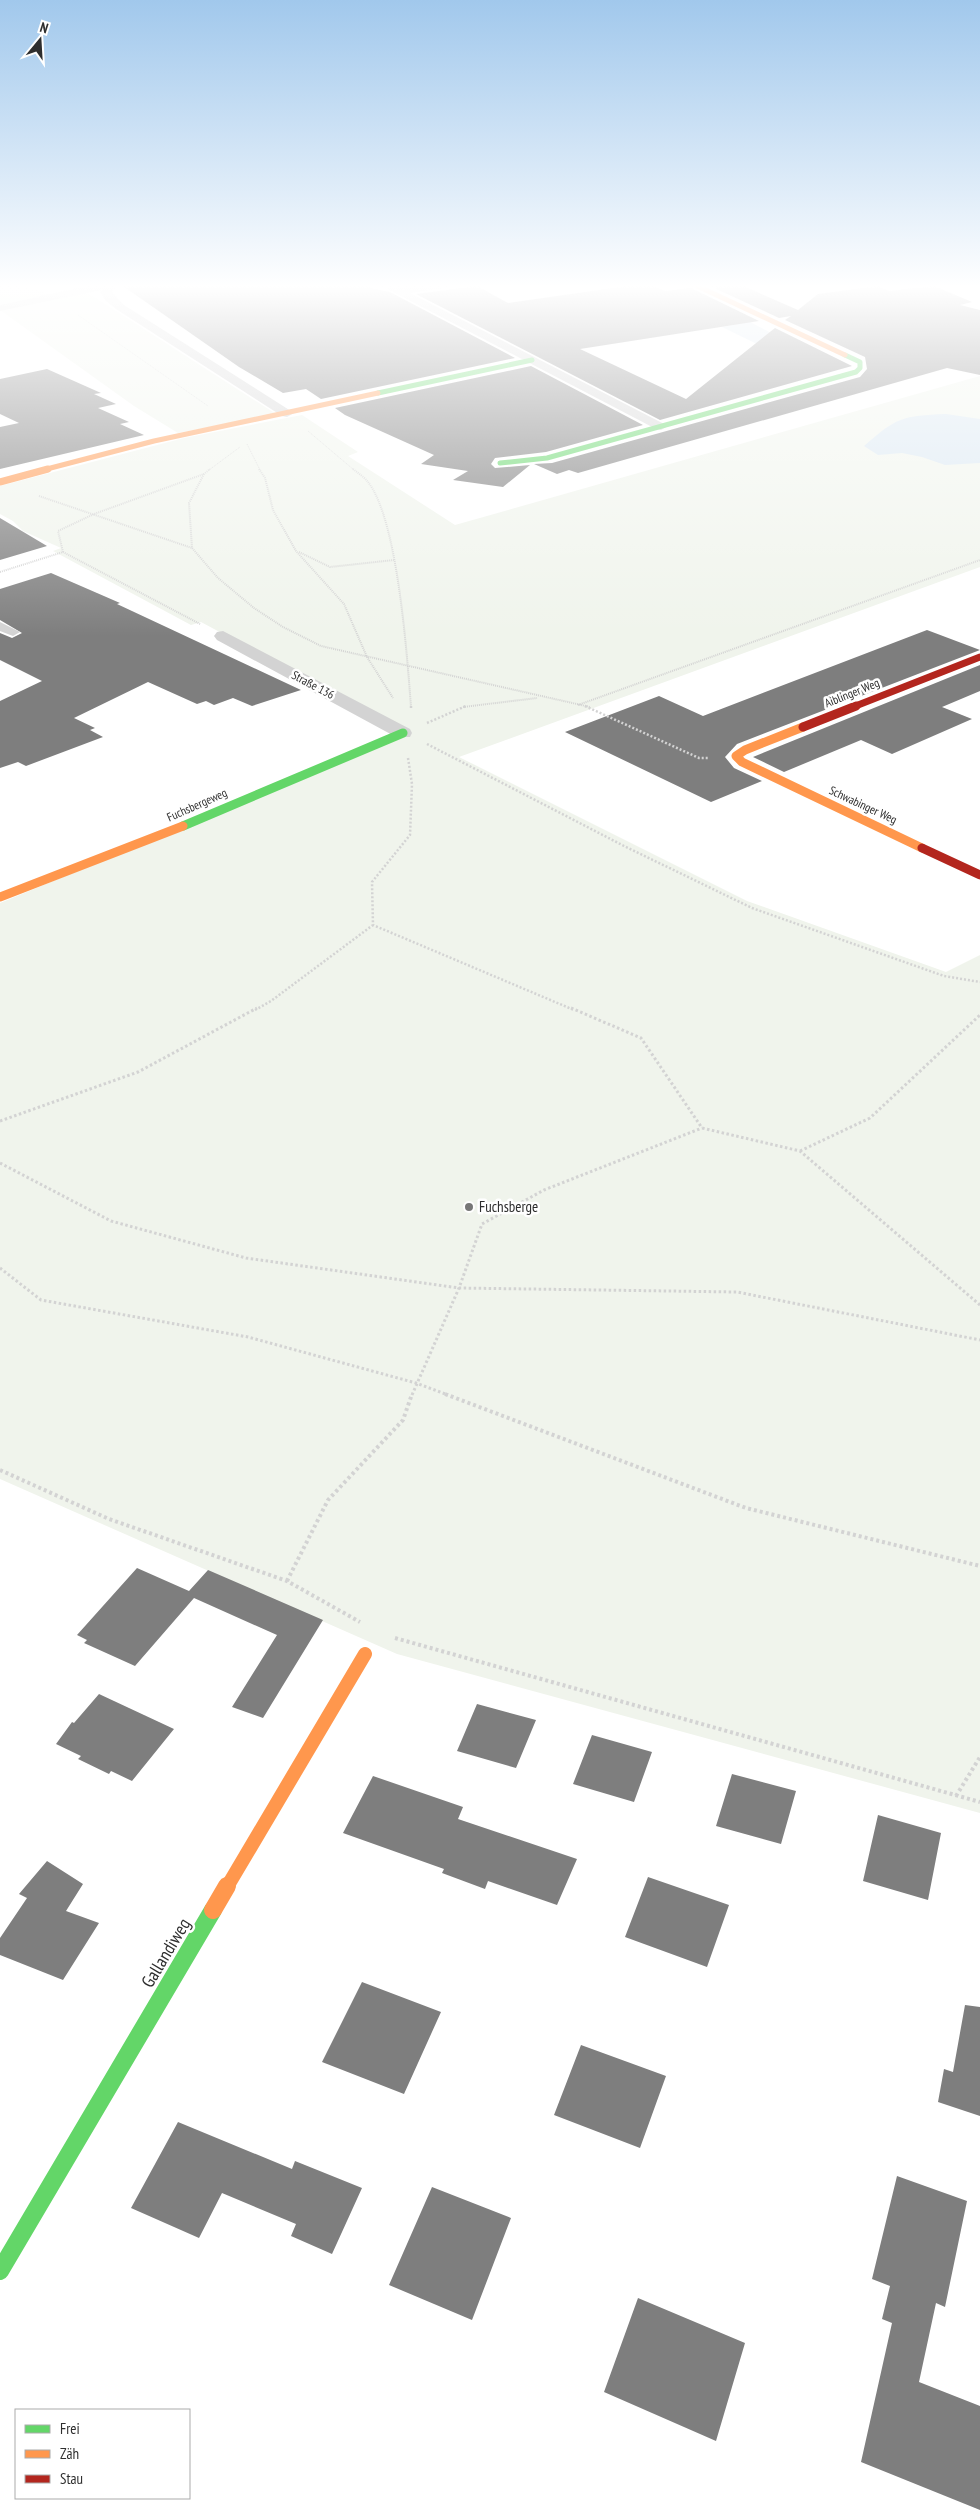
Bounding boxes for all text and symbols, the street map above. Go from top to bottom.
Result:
north arrow [15,15,65,65]
text: N [38,18,50,37]
street label: Straße 136 [289,667,337,702]
street label: Aiblinger Weg [822,675,881,710]
street label: Schwabinger Weg [827,782,900,827]
street label: Fuchsbergeweg [164,785,229,824]
place label: Fuchsberge [479,1197,538,1216]
marker: Fuchsberge [463,1201,475,1213]
street label: Gallandiweg [136,1914,195,1992]
legend [15,2409,190,2499]
text: Frei [60,2419,80,2438]
text: Zäh [60,2444,79,2463]
text: Stau [60,2469,83,2488]

